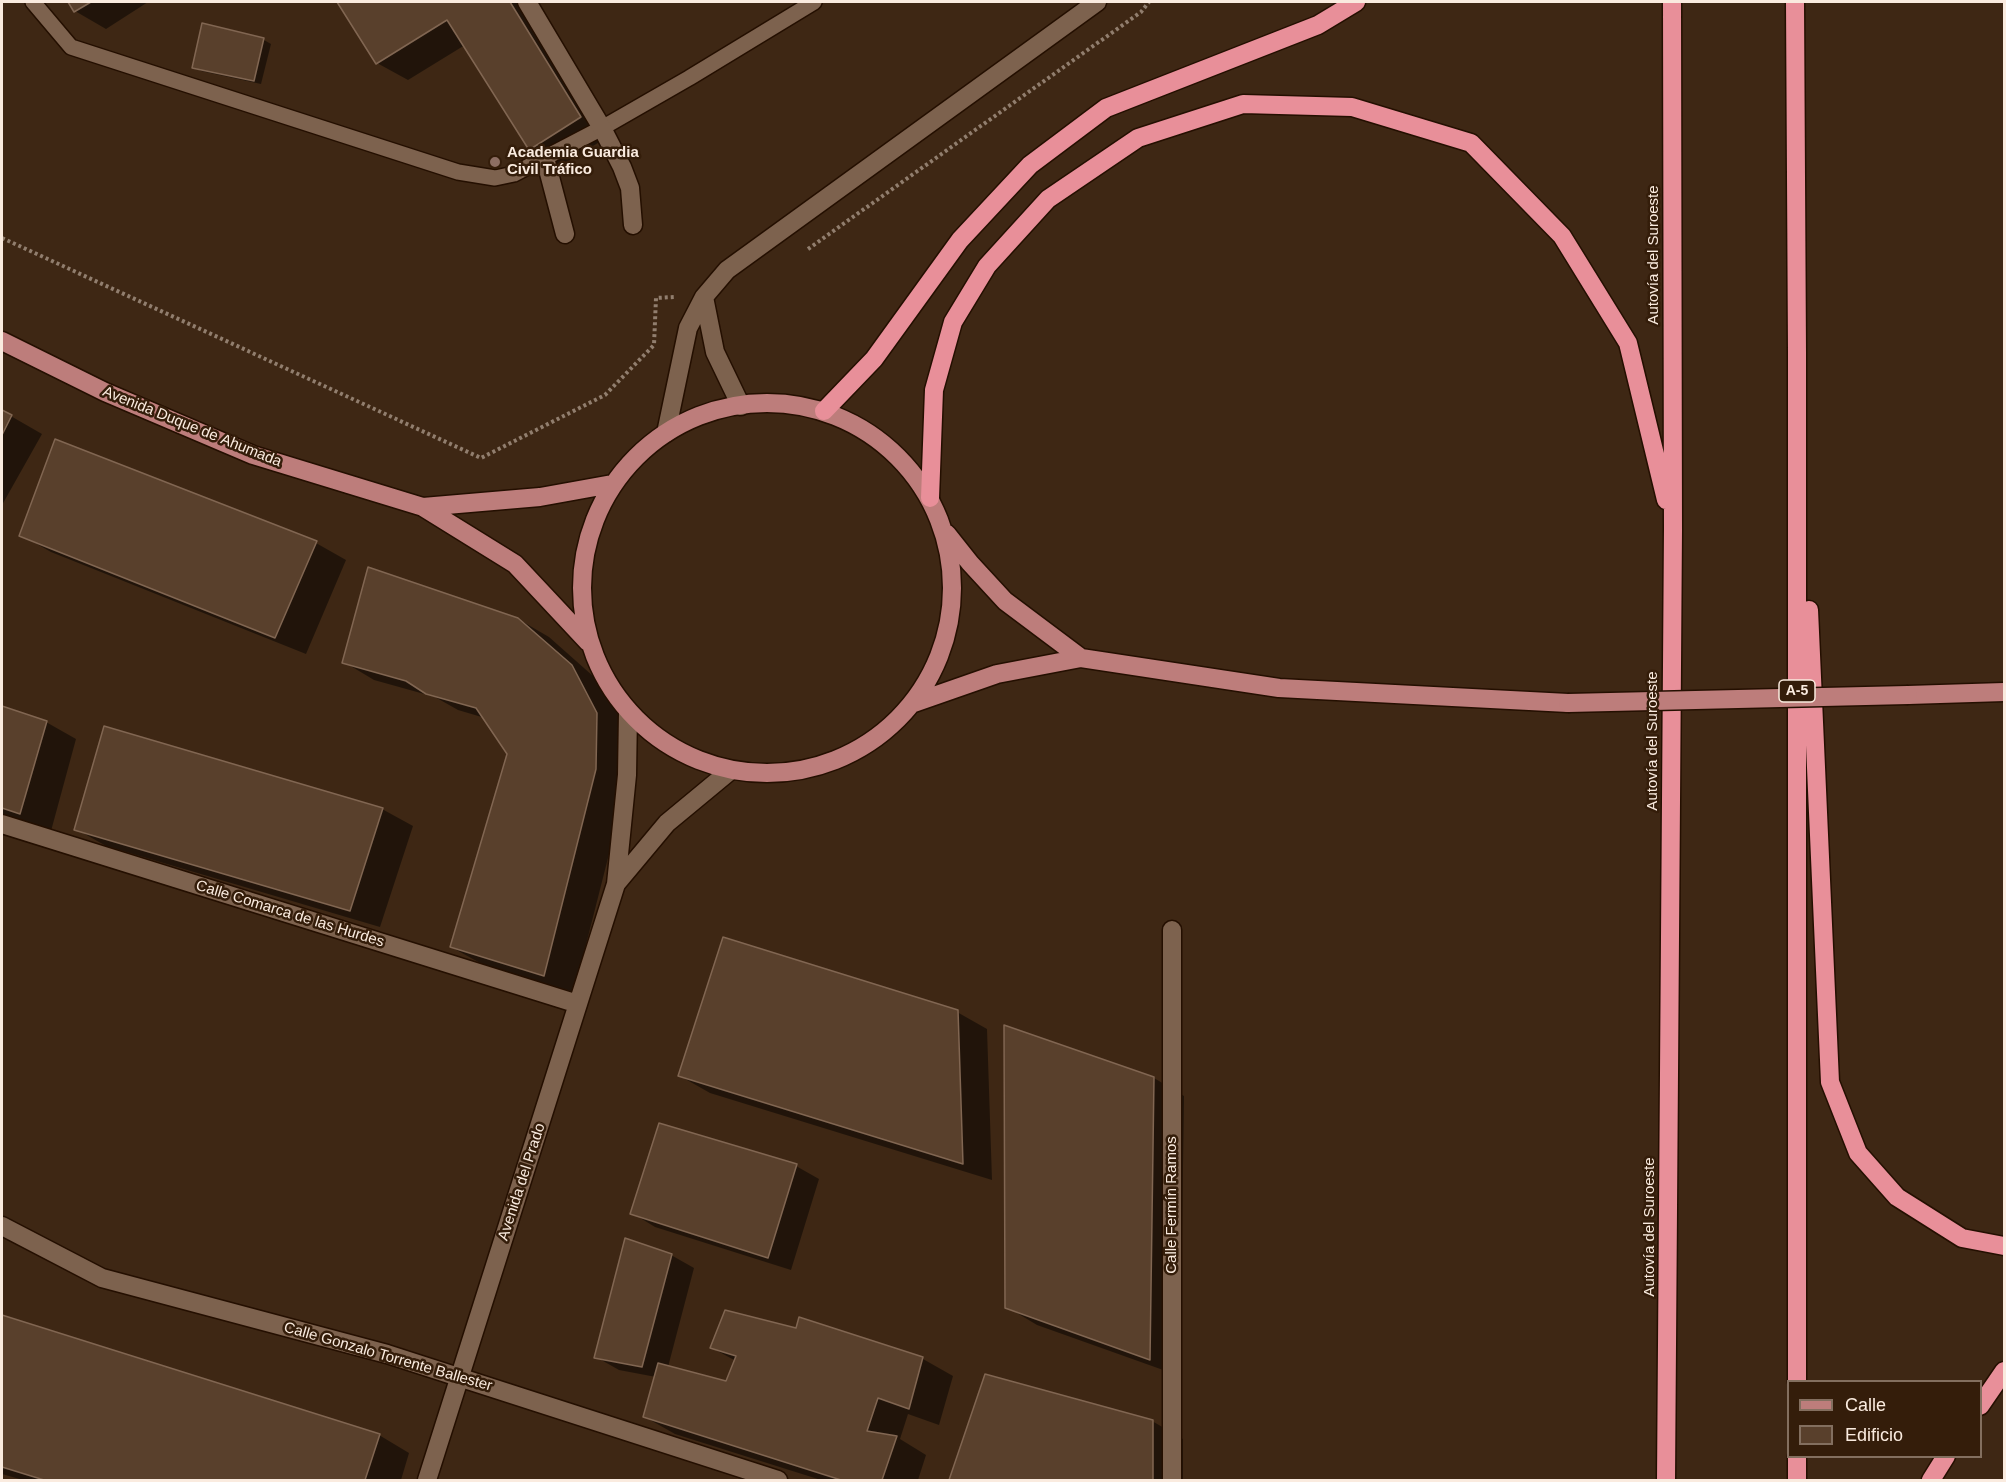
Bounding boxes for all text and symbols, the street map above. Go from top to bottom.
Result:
place label: Academia Guardia Civil Tráfico [507,144,639,179]
marker: Academia Guardia Civil Tráfico [488,155,502,169]
street label: Autovía del Suroeste [1645,185,1663,325]
street label: Avenida Duque de Ahumada [100,383,284,471]
street label: Autovía del Suroeste [1644,671,1662,811]
road number: A-5 [1779,680,1815,702]
street label: Calle Comarca de las Hurdes [194,877,386,951]
street label: Avenida del Prado [495,1121,549,1243]
street label: Calle Fermín Ramos [1163,1136,1181,1274]
street label: Autovía del Suroeste [1641,1157,1659,1297]
street label: Calle Gonzalo Torrente Ballester [282,1319,494,1395]
legend [1787,1380,1982,1458]
text: Calle [1845,1395,1886,1415]
text: Edificio [1845,1425,1903,1445]

